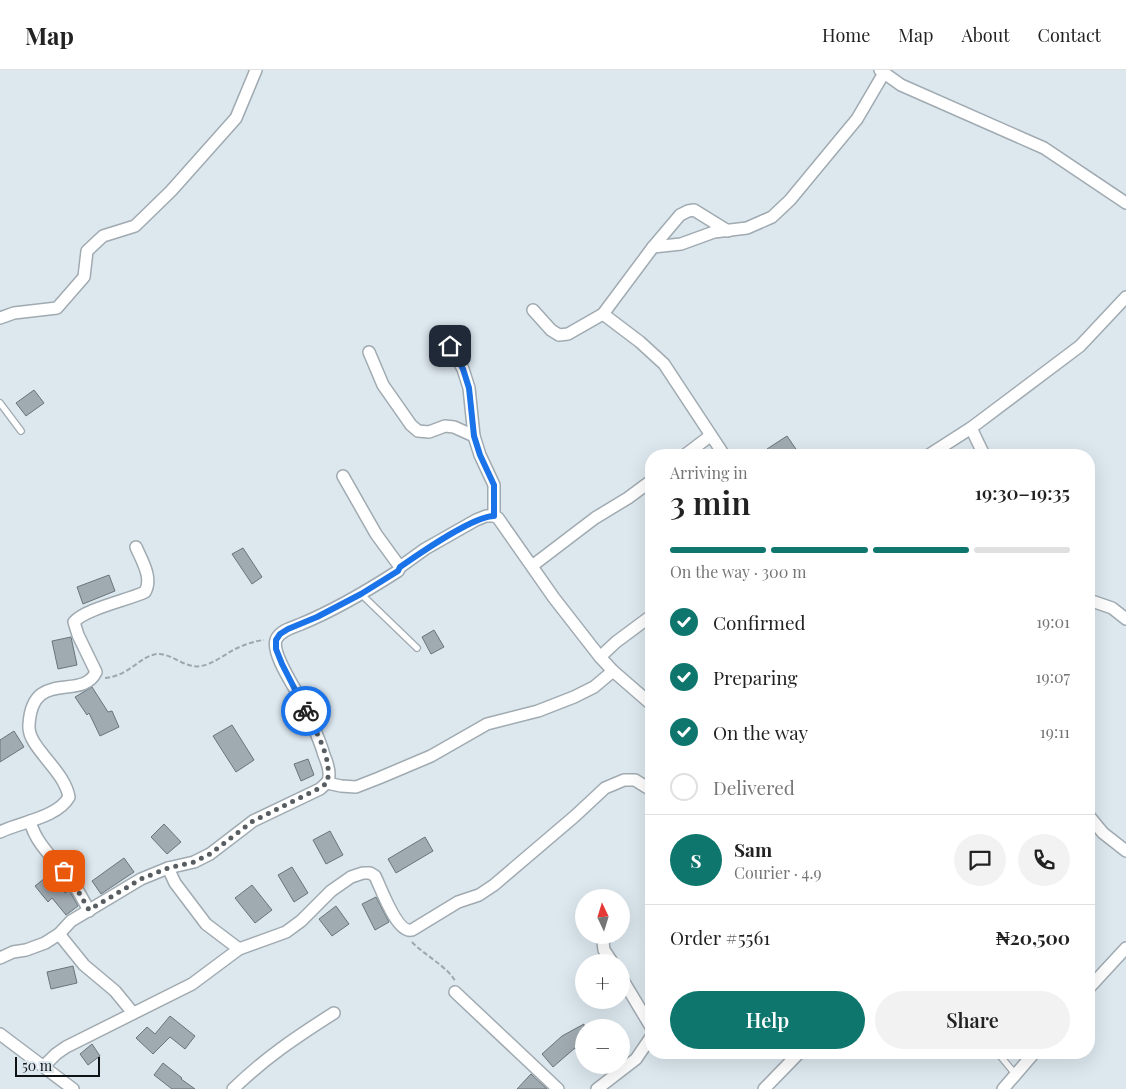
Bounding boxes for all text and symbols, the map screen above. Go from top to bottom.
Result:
text: Map [25,19,74,51]
text: Home [822,23,870,47]
text: Map [898,23,933,47]
text: About [961,23,1010,47]
text: Contact [1038,23,1101,47]
pin [429,325,471,367]
icon: home [436,332,464,360]
text: Arriving in [670,462,748,483]
text: 19:30–19:35 [975,479,1070,505]
text: 3 min [670,480,751,523]
text: On the way · 300 m [670,561,806,582]
icon: check [670,608,698,636]
text: Confirmed [713,609,806,635]
text: 19:01 [1036,611,1070,632]
icon: check [670,663,698,691]
text: Preparing [713,664,798,690]
text: 19:07 [1036,666,1070,687]
courier [281,686,331,736]
icon: bike [292,697,320,725]
icon: check [670,718,698,746]
text: On the way [713,719,808,745]
text: 19:11 [1040,721,1070,742]
text: Delivered [713,774,795,800]
button: chat [954,834,1006,886]
button: phone [1018,834,1070,886]
text: Sam [734,836,772,862]
text: S [690,847,702,873]
pin [43,850,85,892]
icon: bag [50,857,78,885]
text: Courier · 4.9 [734,862,822,883]
north arrow [575,889,630,944]
map controls [575,889,630,1074]
text: Order #5561 [670,924,770,950]
text: ₦20,500 [996,924,1070,950]
button: + [575,954,630,1009]
button: Help [670,991,865,1049]
button: Share [875,991,1070,1049]
button: − [575,1019,630,1074]
scale bar [15,1054,100,1077]
text: 50 m [22,1056,52,1075]

